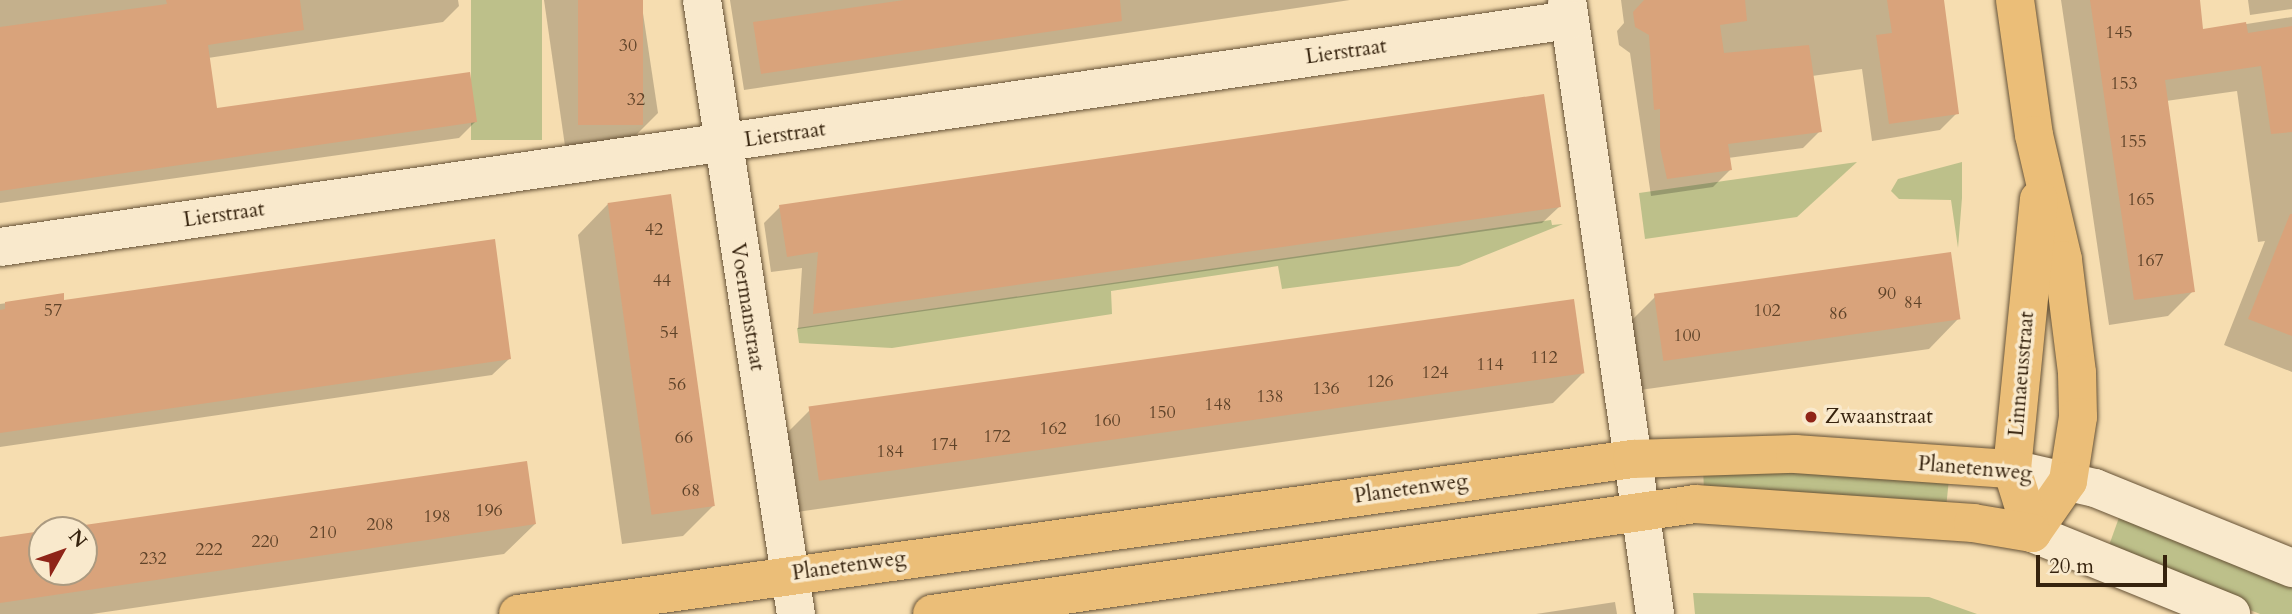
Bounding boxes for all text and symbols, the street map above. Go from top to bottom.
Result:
house number: 145 [2105,22,2133,44]
street label: Lierstraat [1304,34,1388,70]
house number: 30 [619,35,637,57]
house number: 153 [2110,73,2138,95]
house number: 32 [627,89,645,111]
street label: Lierstraat [743,117,827,153]
house number: 155 [2119,131,2147,153]
house number: 165 [2127,189,2155,211]
street label: Lierstraat [182,197,266,233]
house number: 42 [645,219,663,241]
street label: Voermanstraat [724,241,770,373]
house number: 167 [2136,250,2164,272]
house number: 44 [653,270,671,292]
house number: 90 [1878,283,1896,305]
house number: 84 [1904,292,1922,314]
house number: 57 [44,300,62,322]
house number: 102 [1753,300,1781,322]
house number: 86 [1829,303,1847,325]
street label: Linnaeusstraat [2004,310,2040,438]
house number: 54 [660,322,678,344]
house number: 100 [1673,325,1701,347]
house number: 112 [1530,347,1558,369]
house number: 114 [1476,354,1504,376]
house number: 124 [1421,362,1449,384]
house number: 126 [1366,371,1394,393]
house number: 56 [668,374,686,396]
house number: 136 [1312,378,1340,400]
house number: 138 [1256,386,1284,408]
house number: 148 [1204,394,1232,416]
house number: 150 [1148,402,1176,424]
place label: Zwaanstraat [1825,404,1933,430]
marker: Zwaanstraat [1803,409,1819,425]
house number: 160 [1093,410,1121,432]
house number: 162 [1039,418,1067,440]
house number: 172 [983,426,1011,448]
house number: 66 [675,427,693,449]
house number: 174 [930,434,958,456]
house number: 184 [876,441,904,463]
street label: Planetenweg [1917,451,2033,487]
street label: Planetenweg [1353,469,1469,509]
house number: 68 [682,480,700,502]
house number: 196 [475,500,503,522]
house number: 198 [423,506,451,528]
house number: 208 [366,514,394,536]
north arrow [28,516,98,586]
house number: 210 [309,522,337,544]
text: N [62,524,93,553]
house number: 220 [251,531,279,553]
house number: 222 [195,539,223,561]
scale bar [2040,540,2171,584]
street label: Planetenweg [791,546,907,586]
house number: 232 [139,548,167,570]
text: 20 m [2049,552,2094,581]

